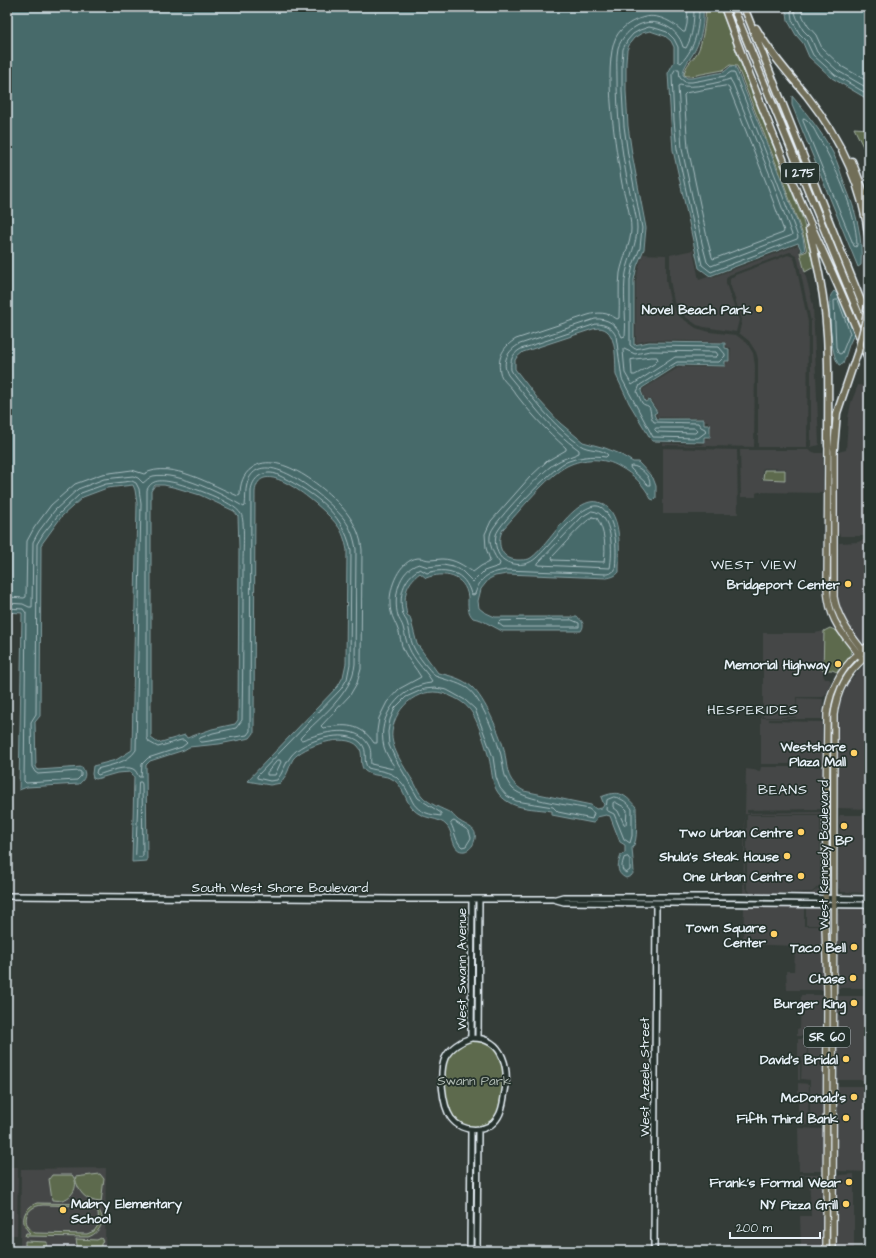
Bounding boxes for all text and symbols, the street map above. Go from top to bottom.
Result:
road number: I 275 [781,163,819,183]
place label: Novel Beach Park [642,301,752,319]
marker: Novel Beach Park [754,304,764,314]
district label: WEST VIEW [711,555,797,575]
place label: Bridgeport Center [727,576,841,596]
marker: Bridgeport Center [843,579,853,589]
place label: Memorial Highway [725,656,831,676]
marker: Memorial Highway [833,659,843,669]
district label: HESPERIDES [707,700,799,720]
place label: Westshore Plaza Mall [779,738,846,771]
marker: Westshore Plaza Mall [849,748,859,758]
district label: BEANS [758,780,808,800]
street label: West Kennedy Boulevard [815,780,834,930]
marker: BP [839,821,849,831]
place label: Two Urban Centre [679,824,793,842]
marker: Two Urban Centre [796,827,806,837]
place label: BP [835,832,853,850]
place label: Shula's Steak House [658,848,779,866]
marker: Shula's Steak House [782,851,792,861]
place label: One Urban Centre [683,868,793,886]
marker: One Urban Centre [796,871,806,881]
street label: South West Shore Boulevard [192,879,369,897]
street label: West Swann Avenue [453,908,471,1030]
place label: Town Square Center [685,919,767,952]
marker: Town Square Center [769,929,779,939]
place label: Taco Bell [789,939,846,957]
marker: Taco Bell [849,942,859,952]
place label: Chase [809,970,845,988]
marker: Chase [848,973,858,983]
place label: Burger King [774,995,846,1015]
marker: Burger King [849,998,859,1008]
street label: West Azeele Street [636,1017,654,1137]
road number: SR 60 [804,1027,850,1047]
place label: David's Bridal [760,1051,838,1069]
marker: David's Bridal [841,1054,851,1064]
park label: Swann Park [437,1072,511,1090]
place label: McDonald's [781,1089,846,1107]
marker: McDonald's [849,1092,859,1102]
place label: Fifth Third Bank [737,1110,839,1128]
marker: Fifth Third Bank [841,1113,851,1123]
place label: Frank's Formal Wear [709,1174,842,1192]
marker: Frank's Formal Wear [844,1177,854,1187]
place label: Mabry Elementary School [70,1195,183,1228]
place label: NY Pizza Grill [761,1196,838,1214]
marker: NY Pizza Grill [841,1199,851,1209]
marker: Mabry Elementary School [58,1205,68,1215]
scale bar [730,1214,820,1240]
text: 200 m [736,1220,773,1237]

